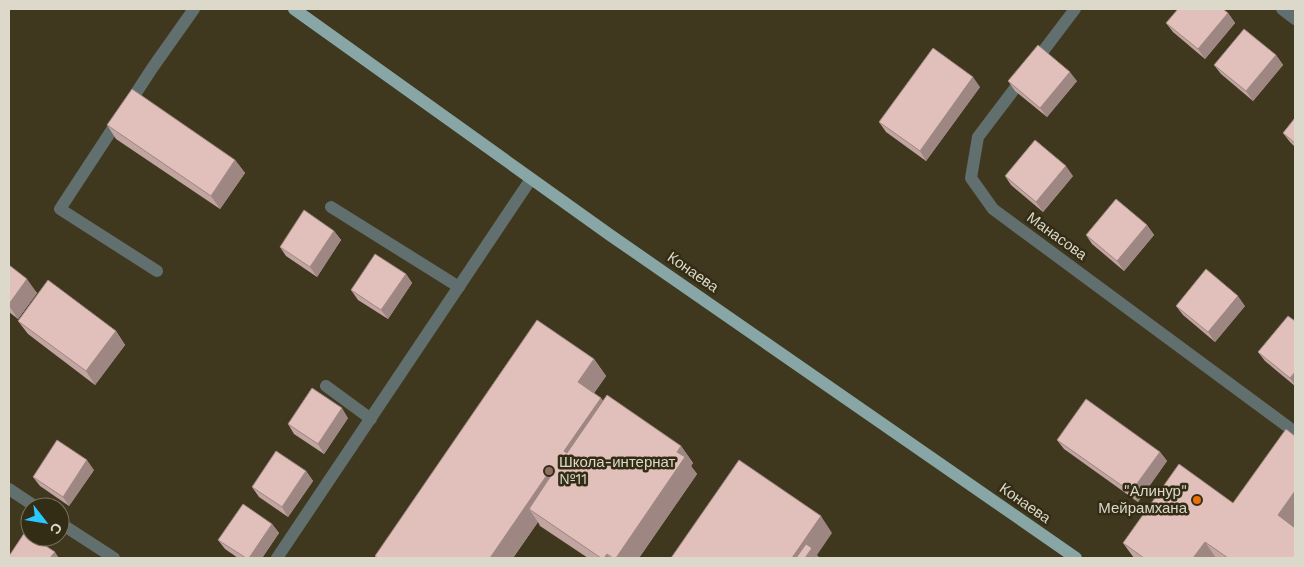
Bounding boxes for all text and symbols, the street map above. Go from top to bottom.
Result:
street label: Манасова [1023,208,1091,264]
street label: Конаева [664,248,723,296]
place label: Школа-интернат №11 [559,453,676,488]
marker: Школа-интернат №11 [543,465,555,477]
street label: Конаева [996,479,1055,527]
place label: "Алинур" Мейрамхана [1098,482,1188,517]
marker: "Алинур" Мейрамхана [1191,494,1203,506]
north arrow [20,497,70,547]
text: С [47,520,66,537]

